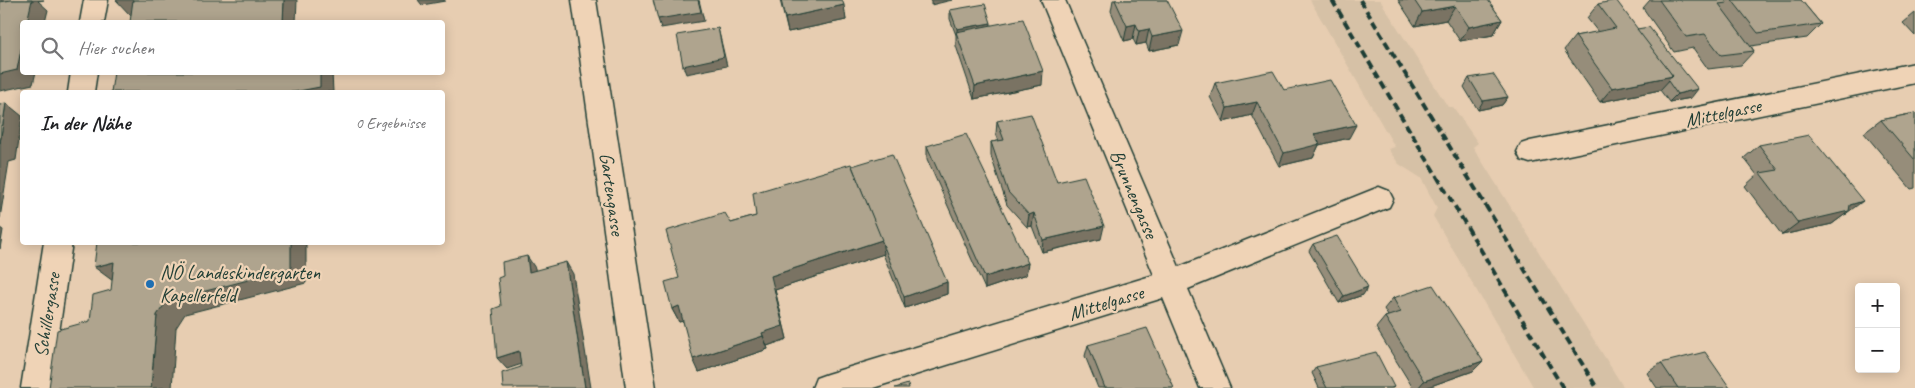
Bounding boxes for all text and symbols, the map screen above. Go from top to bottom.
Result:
search box [20,20,445,75]
icon: search [38,34,66,62]
text: Hier suchen [78,36,154,60]
street label: Mittelgasse [1683,92,1765,133]
text: In der Nähe [40,110,130,136]
text: 0 Ergebnisse [356,113,425,133]
street label: Brunnengasse [1104,146,1164,243]
street label: Gartengasse [594,151,630,238]
place label: NÖ Landeskindergarten Kapellerfeld [160,260,321,308]
street label: Schillergasse [28,270,66,359]
marker: NÖ Landeskindergarten Kapellerfeld [144,278,156,290]
street label: Mittelgasse [1066,279,1148,326]
map controls [1855,283,1900,373]
button: + [1855,283,1900,328]
button: − [1855,328,1900,373]

